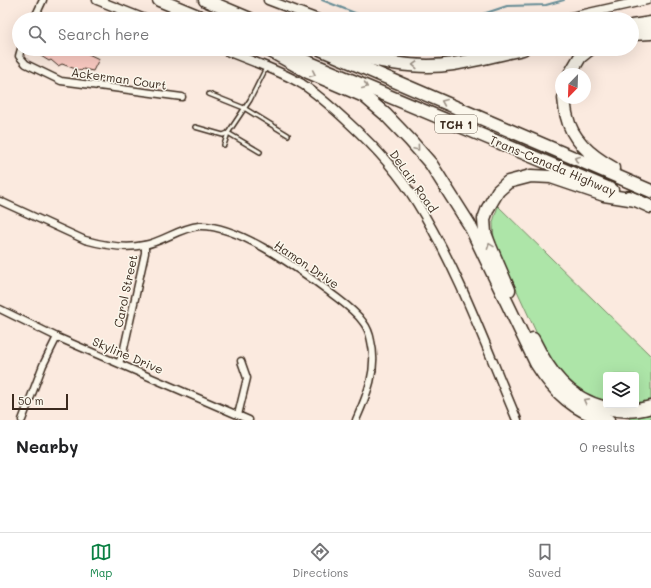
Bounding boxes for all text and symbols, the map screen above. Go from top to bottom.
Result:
search box [12,12,639,56]
icon: search [26,23,48,45]
text: Search here [58,24,149,44]
one-way arrow [412,61,418,70]
street label: Ackerman Court [70,63,168,93]
north arrow [555,68,591,104]
one-way arrow [309,69,317,77]
one-way arrow [360,81,368,89]
one-way arrow [441,99,448,107]
road number: TCH 1 [435,115,477,133]
street label: Trans-Canada Highway [487,131,619,199]
one-way arrow [413,144,420,151]
street label: DeLair Road [387,147,442,216]
one-way arrow [573,156,581,164]
street label: Hamon Drive [271,236,343,292]
one-way arrow [487,243,495,250]
street label: Carol Street [109,253,141,329]
street label: Skyline Drive [90,333,166,377]
map controls [603,372,639,408]
button: layers [603,372,639,408]
scale bar [12,392,68,411]
text: 50 m [18,393,44,408]
one-way arrow [583,399,590,406]
text: Nearby [16,435,78,457]
text: 0 results [580,438,635,455]
tab: Map [90,541,112,580]
tab: Directions [292,541,348,580]
tab: Saved [528,541,561,580]

